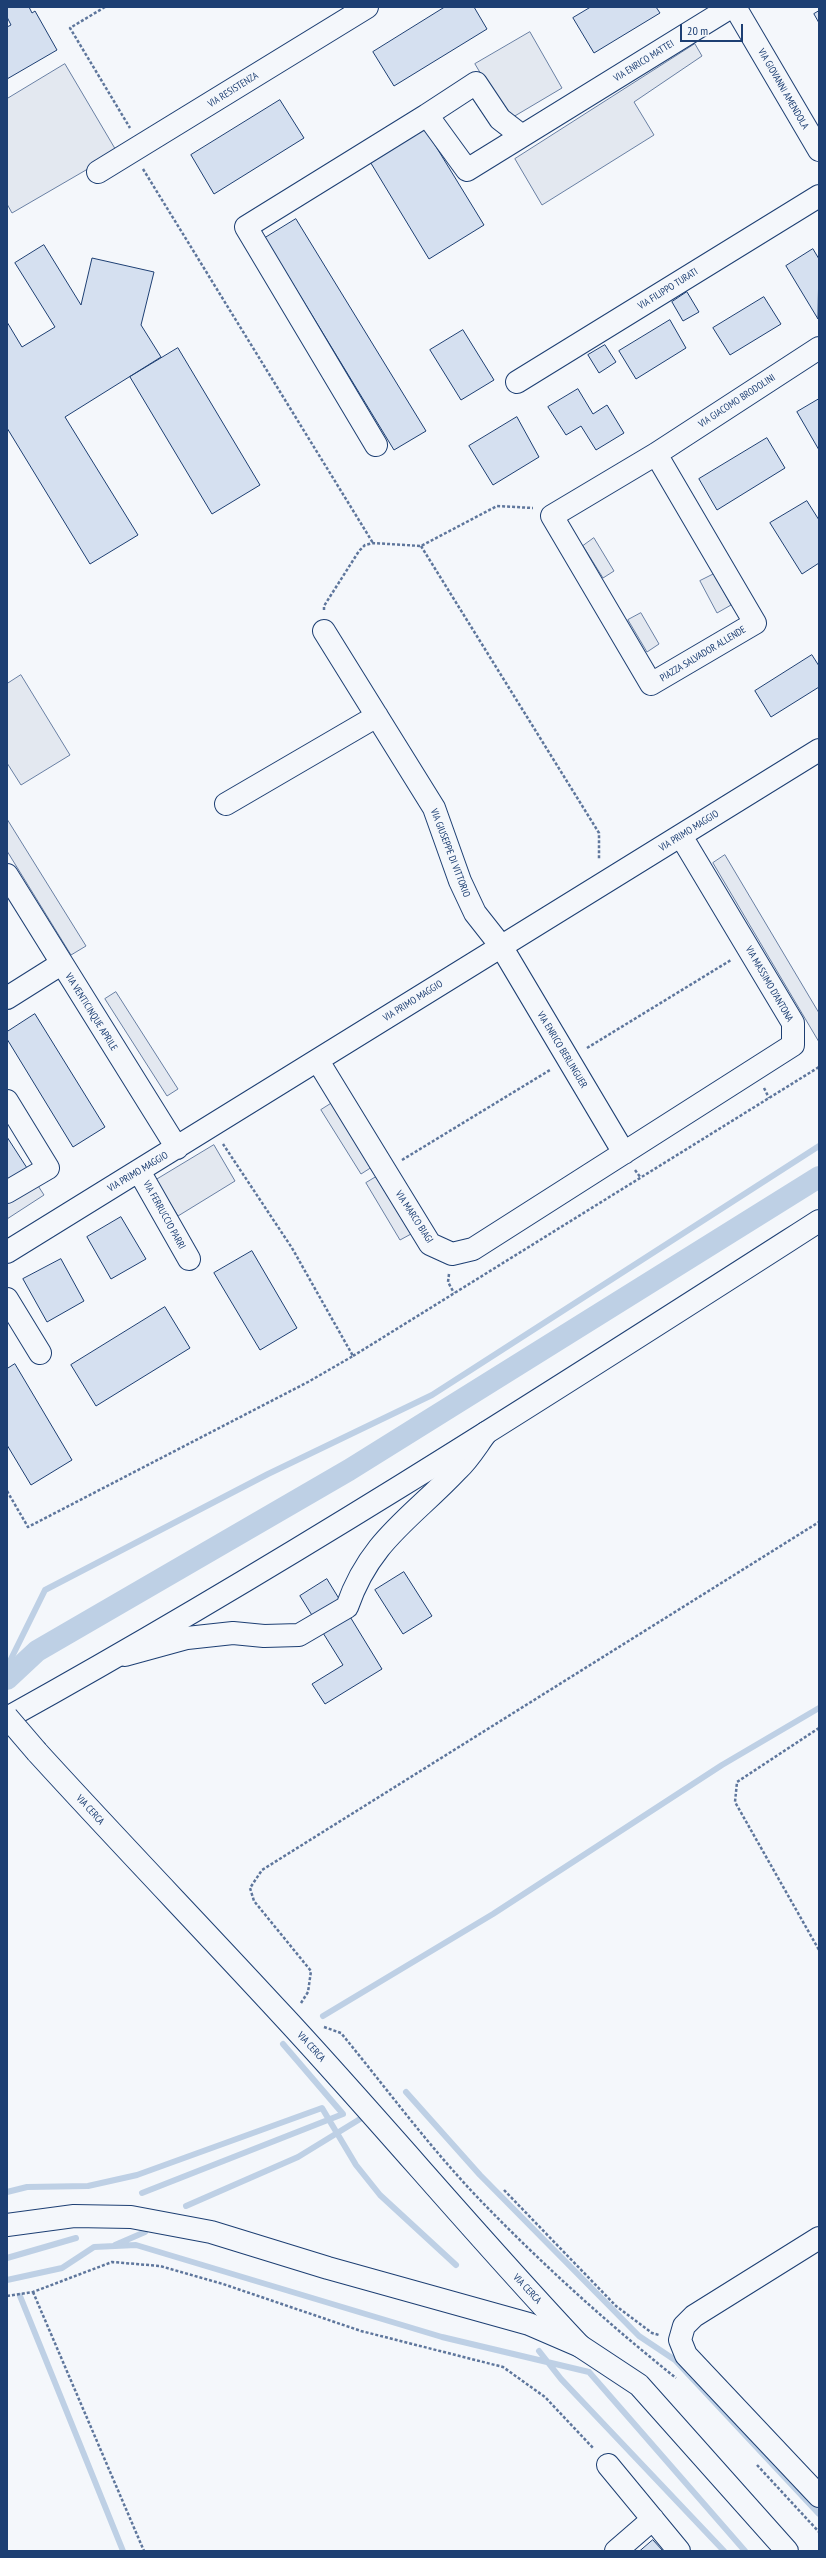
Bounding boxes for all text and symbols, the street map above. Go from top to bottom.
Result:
scale bar [682,16,745,42]
text: 20 m [687,23,708,38]
street label: VIA ENRICO MATTEI [612,38,676,84]
street label: VIA GIOVANNI AMENDOLA [755,47,811,131]
street label: VIA RESISTENZA [206,70,260,110]
street label: VIA FILIPPO TURATI [636,266,700,312]
street label: VIA GIACOMO BRODOLINI [696,372,778,430]
street label: PIAZZA SALVADOR ALLENDE [658,624,748,684]
street label: VIA GIUSEPPE DI VITTORIO [428,807,472,899]
street label: VIA PRIMO MAGGIO [657,808,721,854]
street label: VIA MASSIMO D'ANTONA [742,944,796,1024]
street label: VIA VENTICINQUE APRILE [62,971,120,1053]
street label: VIA PRIMO MAGGIO [381,978,445,1024]
street label: VIA ENRICO BERLINGUER [534,1009,590,1091]
street label: VIA PRIMO MAGGIO [106,1149,170,1195]
street label: VIA FERRUCCIO PARRI [140,1179,188,1251]
street label: VIA MARCO BIAGI [393,1188,435,1246]
street label: VIA CERCA [73,1793,107,1827]
street label: VIA CERCA [294,2030,328,2064]
street label: VIA CERCA [510,2272,544,2306]

